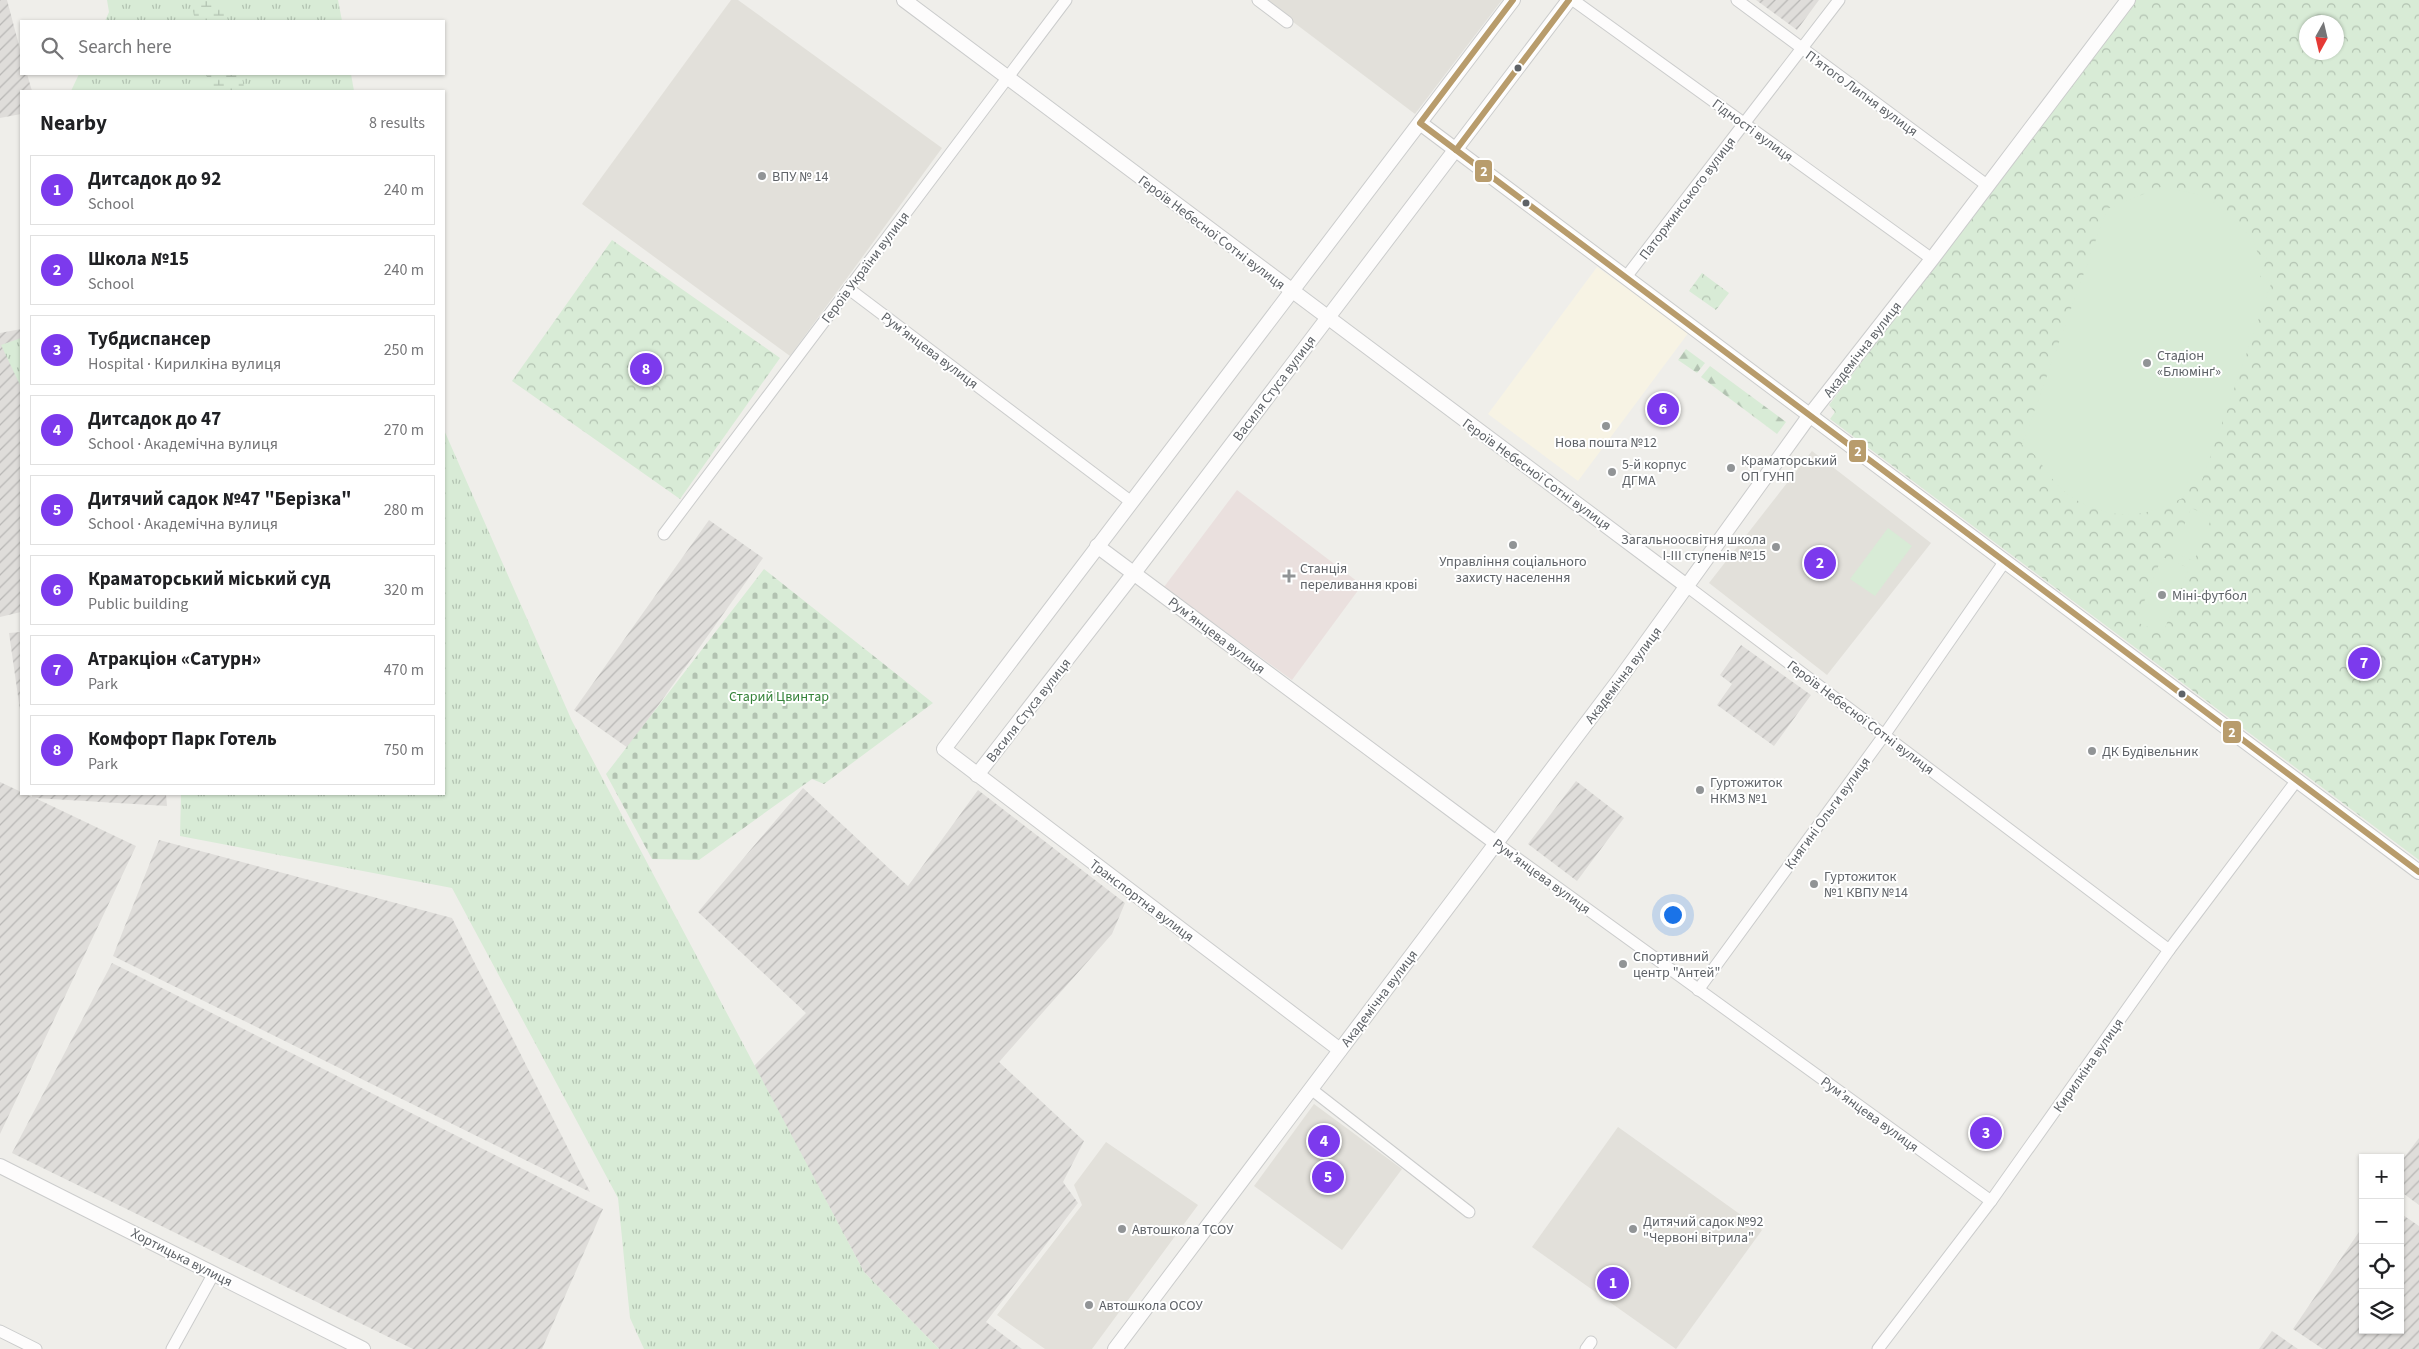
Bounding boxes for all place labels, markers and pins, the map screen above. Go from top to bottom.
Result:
unlabelled marker [1513,63,1523,73]
place label: ВПУ № 14 [772,167,829,187]
marker: ВПУ № 14 [756,170,768,182]
unlabelled marker [1521,198,1531,208]
place label: Стадіон «Блюмінґ» [2157,346,2221,382]
pin: 8 [630,350,662,388]
marker: Стадіон «Блюмінґ» [2141,357,2153,369]
pin: 6 [1647,390,1679,428]
marker: Нова пошта №12 [1600,420,1612,432]
place label: Нова пошта №12 [1555,433,1657,453]
place label: Краматорський ОП ГУНП [1741,451,1837,487]
place label: 5-й корпус ДГМА [1622,455,1687,491]
marker: Краматорський ОП ГУНП [1725,462,1737,474]
marker: 5-й корпус ДГМА [1606,466,1618,478]
place label: Загальноосвітня школа І-ІІІ ступенів №15 [1621,530,1766,566]
marker: Управління соціального захисту населення [1507,539,1519,551]
marker: Загальноосвітня школа І-ІІІ ступенів №15 [1770,541,1782,553]
pin: 2 [1804,544,1836,582]
place label: Управління соціального захисту населення [1439,552,1587,588]
place label: Станція переливання крові [1300,559,1418,595]
marker: Станція переливання крові [1282,569,1296,583]
place label: Міні-футбол [2172,586,2247,606]
marker: Міні-футбол [2156,589,2168,601]
pin: 7 [2348,644,2380,682]
unlabelled marker [2177,689,2187,699]
place label: ДК Будівельник [2102,742,2198,762]
marker: ДК Будівельник [2086,745,2098,757]
place label: Гуртожиток НКМЗ №1 [1710,773,1783,809]
marker: Гуртожиток НКМЗ №1 [1694,784,1706,796]
place label: Гуртожиток №1 КВПУ №14 [1824,867,1908,903]
marker: Гуртожиток №1 КВПУ №14 [1808,878,1820,890]
place label: Спортивний центр "Антей" [1633,947,1720,983]
marker: Спортивний центр "Антей" [1617,958,1629,970]
pin: 3 [1970,1114,2002,1152]
pin: 4 [1308,1122,1340,1160]
pin: 5 [1312,1158,1344,1196]
place label: Дитячий садок №92 "Червонi вiтрила" [1643,1212,1763,1248]
place label: Автошкола ТСОУ [1132,1220,1234,1240]
marker: Автошкола ТСОУ [1116,1223,1128,1235]
marker: Дитячий садок №92 "Червонi вiтрила" [1627,1223,1639,1235]
pin: 1 [1597,1264,1629,1302]
place label: Автошкола ОСОУ [1099,1296,1203,1316]
marker: Автошкола ОСОУ [1083,1299,1095,1311]

